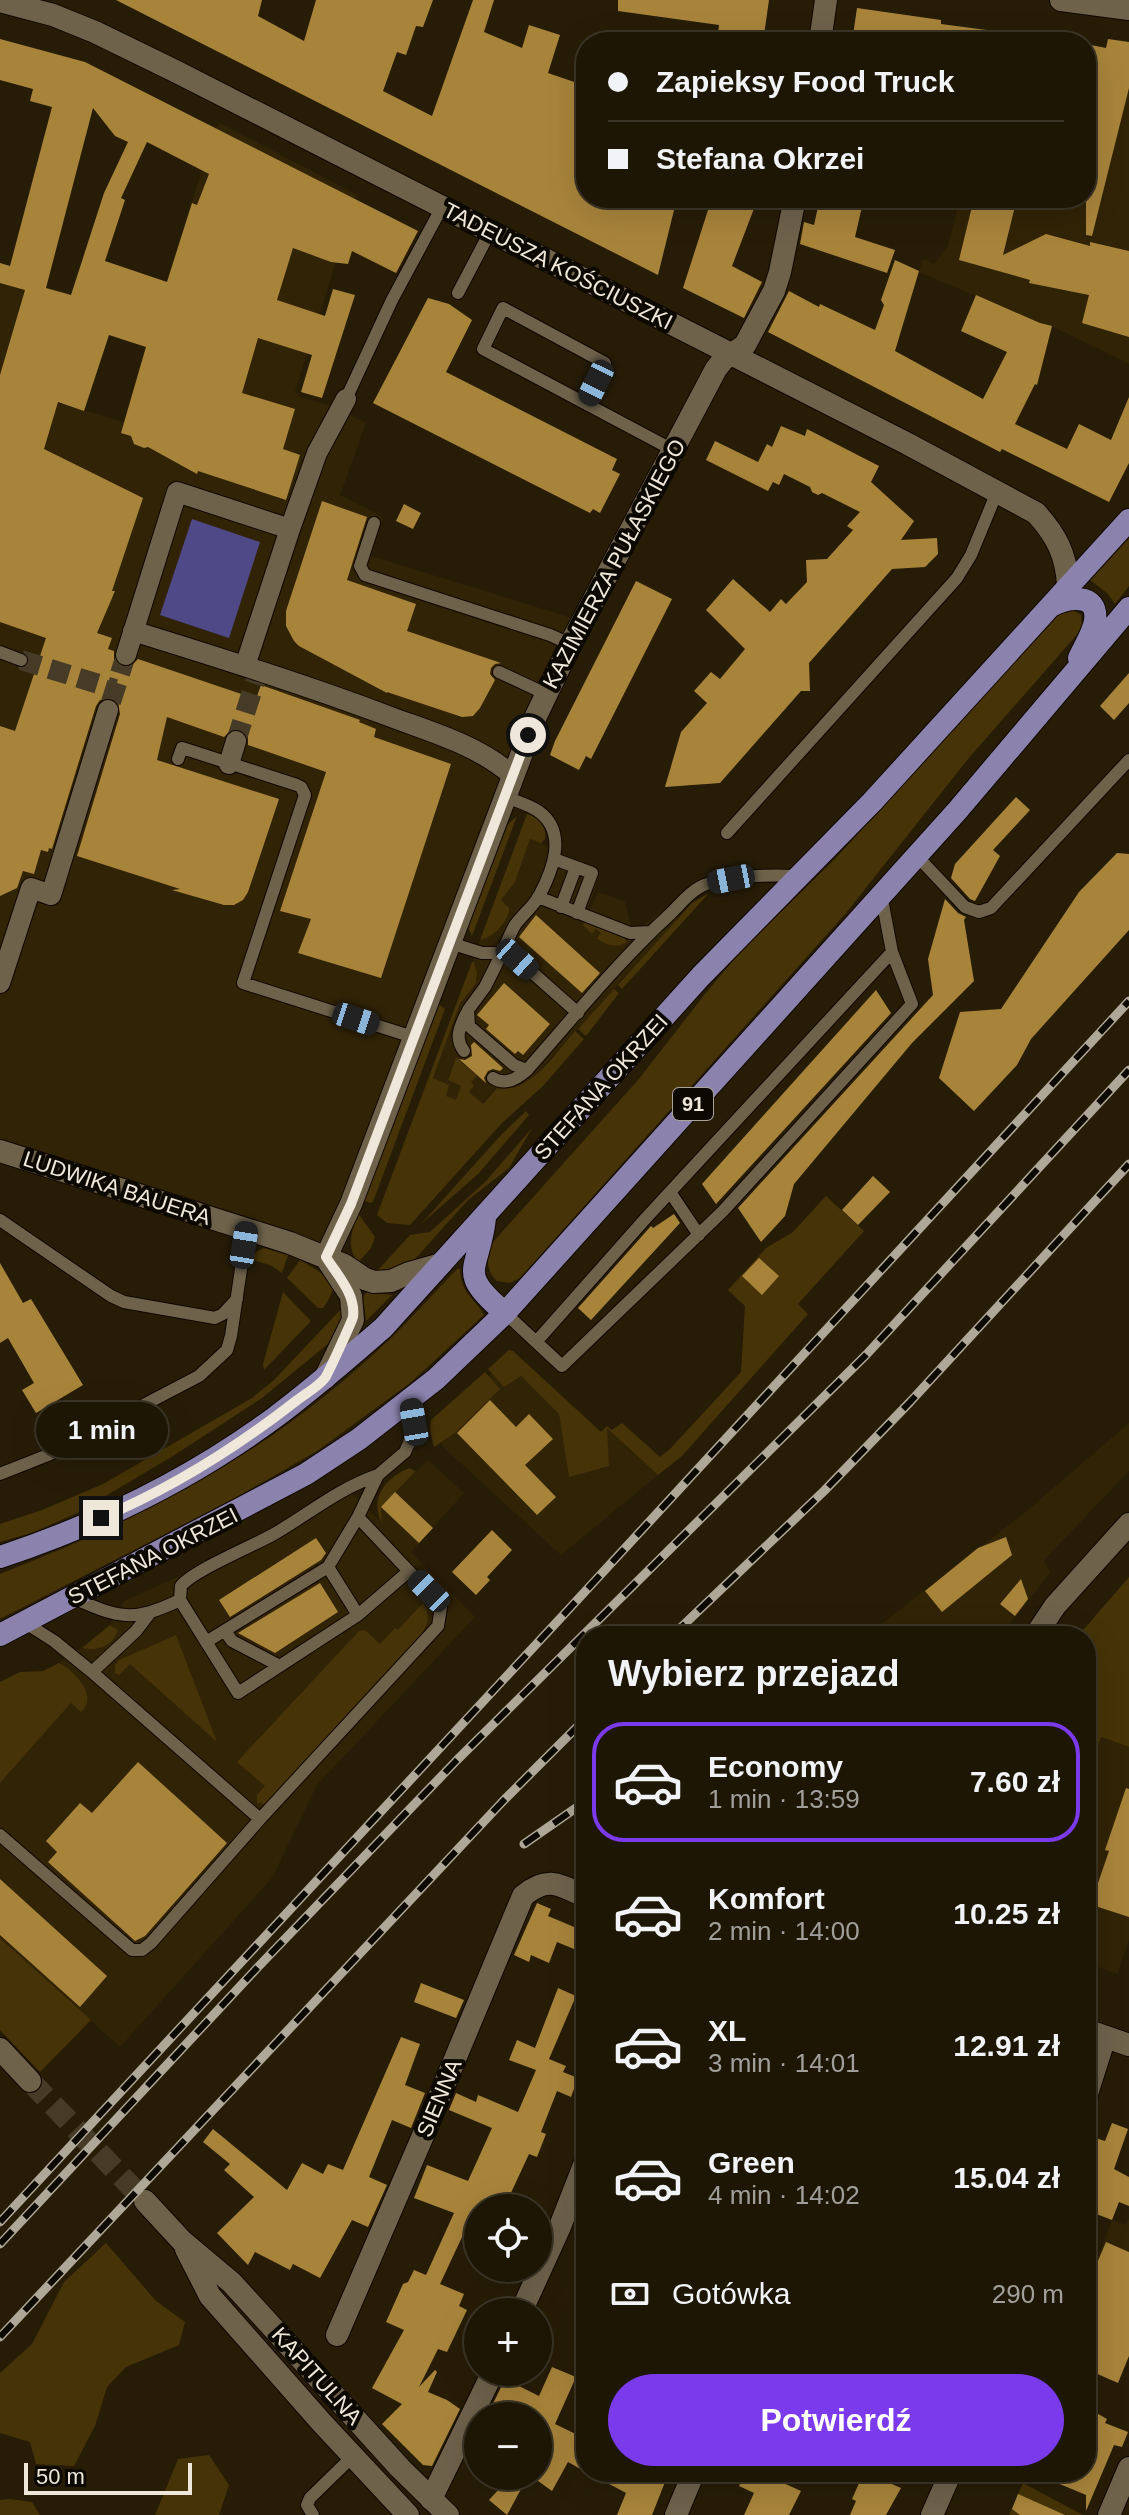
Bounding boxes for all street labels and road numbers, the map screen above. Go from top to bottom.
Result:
street label: TADEUSZA KOŚCIUSZKI [439,197,677,335]
street label: KAZIMIERZA PUŁASKIEGO [538,435,690,693]
street label: STEFANA OKRZEI [529,1009,673,1165]
road number: 91 [673,1088,713,1120]
street label: LUDWIKA BAUERA [20,1146,214,1230]
street label: STEFANA OKRZEI [64,1502,242,1610]
street label: SIENNA [411,2055,467,2141]
street label: KAPITULNA [267,2322,367,2430]

